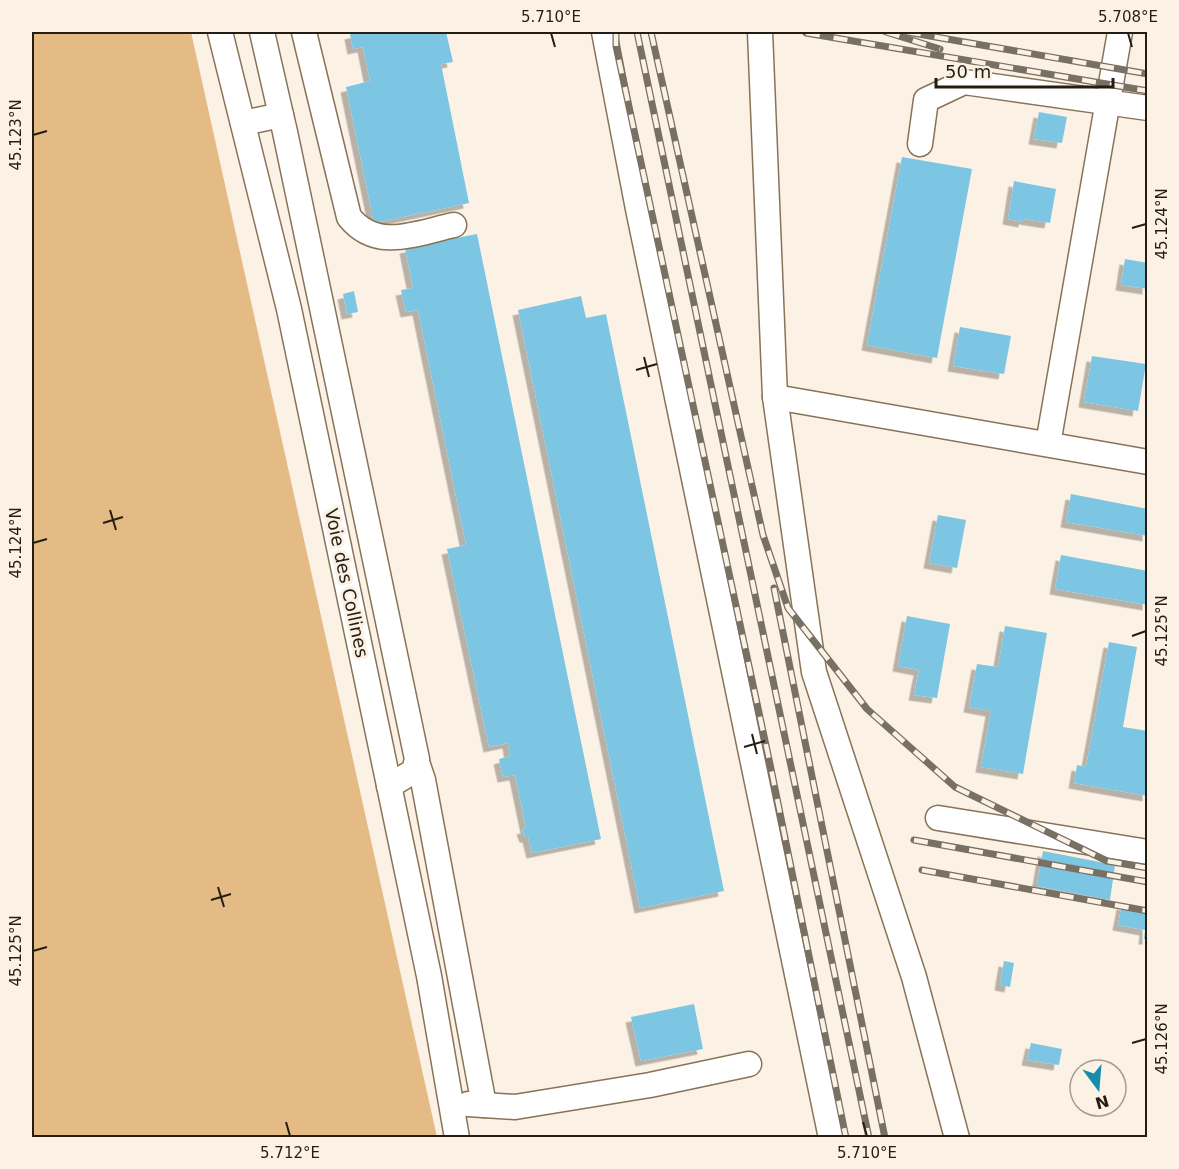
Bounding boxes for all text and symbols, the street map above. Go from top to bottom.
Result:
text: 5.710°E [521,8,581,26]
text: 5.708°E [1098,8,1158,26]
scale bar [936,51,1113,89]
text: 50 m [945,61,991,82]
text: 45.123°N [7,99,25,171]
text: 45.124°N [1153,188,1171,260]
text: 45.124°N [7,507,25,579]
street label: Voie des Collines [321,507,373,659]
text: 45.125°N [1153,595,1171,667]
text: 45.125°N [7,915,25,987]
text: 45.126°N [1153,1003,1171,1075]
north arrow [1068,1058,1128,1118]
text: N [1093,1091,1111,1113]
text: 5.712°E [260,1144,320,1162]
text: 5.710°E [837,1144,897,1162]

